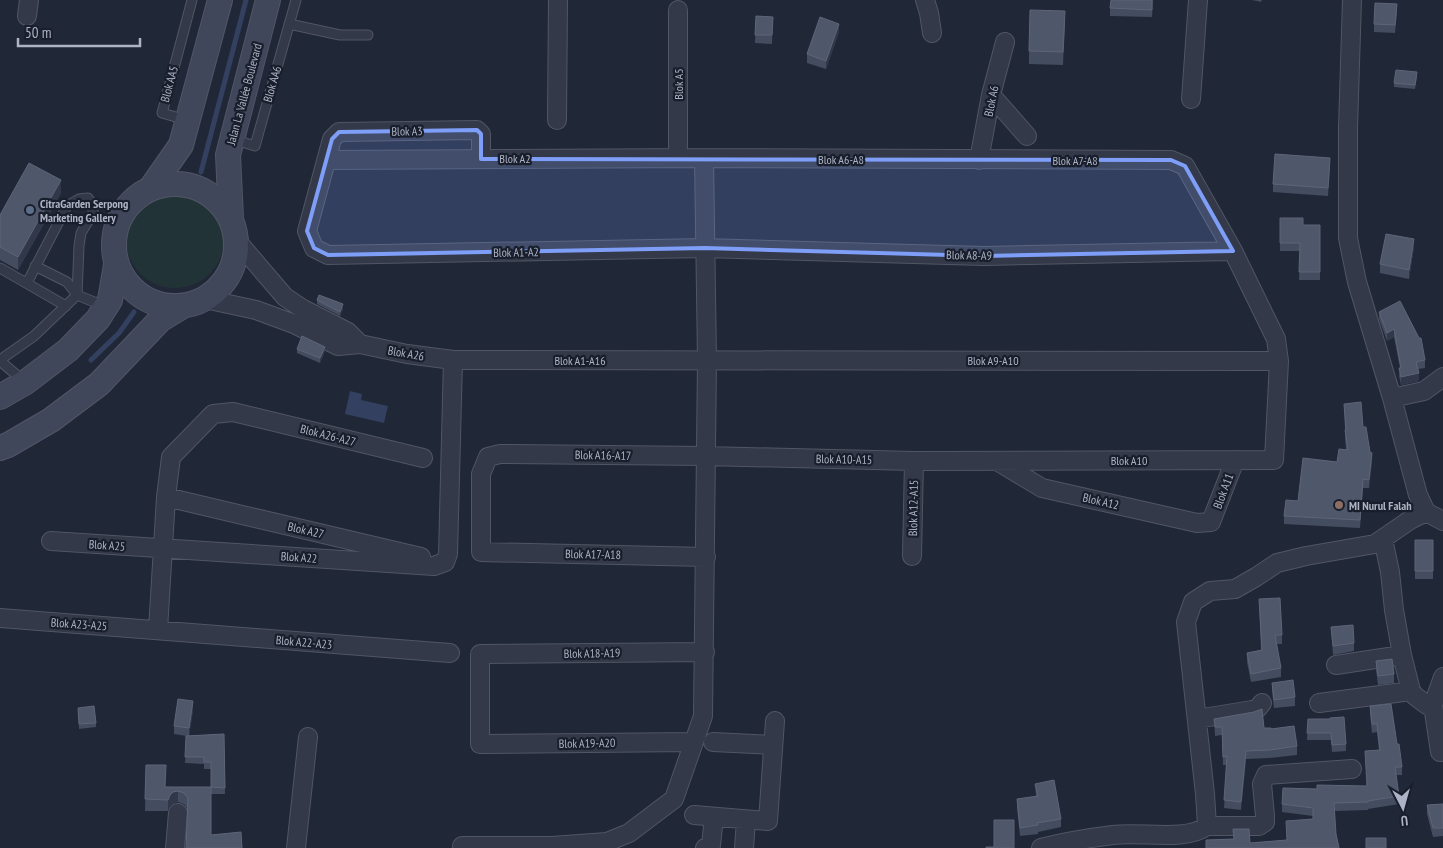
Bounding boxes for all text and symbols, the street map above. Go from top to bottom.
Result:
scale bar [18,15,140,47]
text: 50 m [25,23,51,42]
street label: Jalan La Vallée Boulevard [223,42,265,147]
street label: Blok AA5 [157,64,181,104]
street label: Blok AA6 [260,64,284,104]
street label: Blok A5 [671,68,686,100]
street label: Blok A6 [980,84,1002,118]
street label: Blok A3 [391,123,423,139]
street label: Blok A2 [499,151,531,166]
street label: Blok A6-A8 [818,152,864,167]
street label: Blok A7-A8 [1052,153,1098,168]
place label: CitraGarden Serpong Marketing Gallery [40,196,128,225]
marker: CitraGarden Serpong Marketing Gallery [24,204,36,216]
street label: Blok A1-A2 [493,244,539,260]
street label: Blok A8-A9 [946,247,992,263]
street label: Blok A26 [387,342,425,364]
street label: Blok A1-A16 [554,353,606,368]
street label: Blok A9-A10 [967,353,1019,368]
street label: Blok A26-A27 [299,421,357,449]
street label: Blok A16-A17 [575,447,631,463]
street label: Blok A10-A15 [816,451,872,467]
street label: Blok A10 [1111,453,1147,468]
street label: Blok A11 [1209,471,1237,511]
street label: Blok A12-A15 [905,480,921,536]
street label: Blok A12 [1081,490,1121,512]
place label: MI Nurul Falah [1349,498,1412,513]
marker: MI Nurul Falah [1333,499,1345,511]
street label: Blok A27 [286,519,326,541]
street label: Blok A25 [88,536,126,554]
street label: Blok A17-A18 [565,546,621,562]
street label: Blok A22 [280,548,318,566]
street label: Blok A23-A25 [50,615,108,633]
street label: Blok A22-A23 [275,632,333,652]
street label: Blok A18-A19 [564,645,620,661]
street label: Blok A19-A20 [559,735,615,751]
north arrow [1378,783,1428,833]
text: U [1400,812,1409,830]

